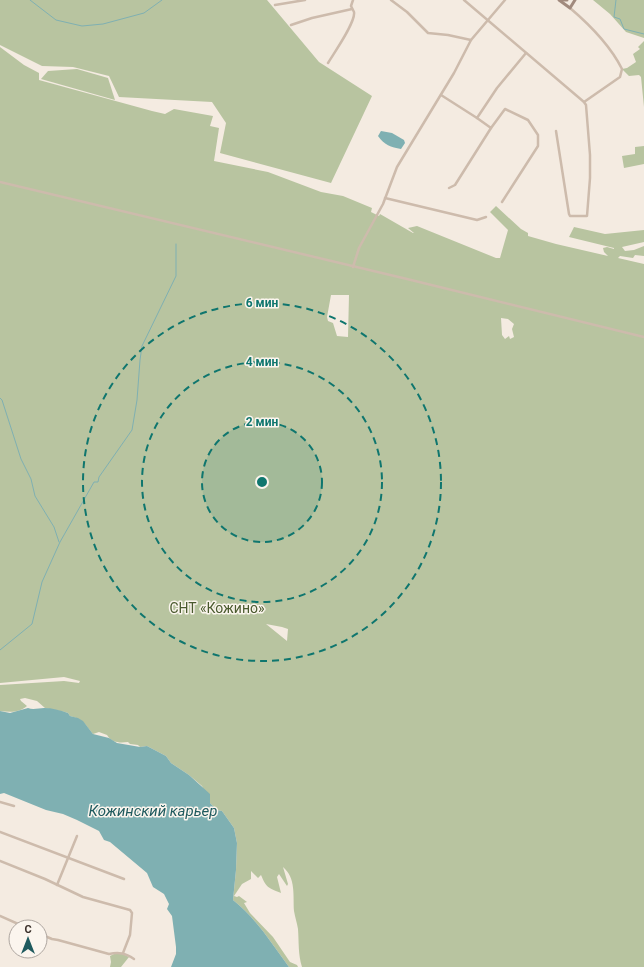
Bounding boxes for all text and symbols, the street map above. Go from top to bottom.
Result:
text: 6 мин [246,296,278,310]
text: 4 мин [246,355,278,369]
text: 2 мин [246,415,278,429]
centre of rings [255,475,269,489]
park label: СНТ «Кожино» [169,600,265,616]
water label: Кожинский карьер [89,802,217,820]
north arrow [8,919,48,959]
text: С [24,923,32,936]

